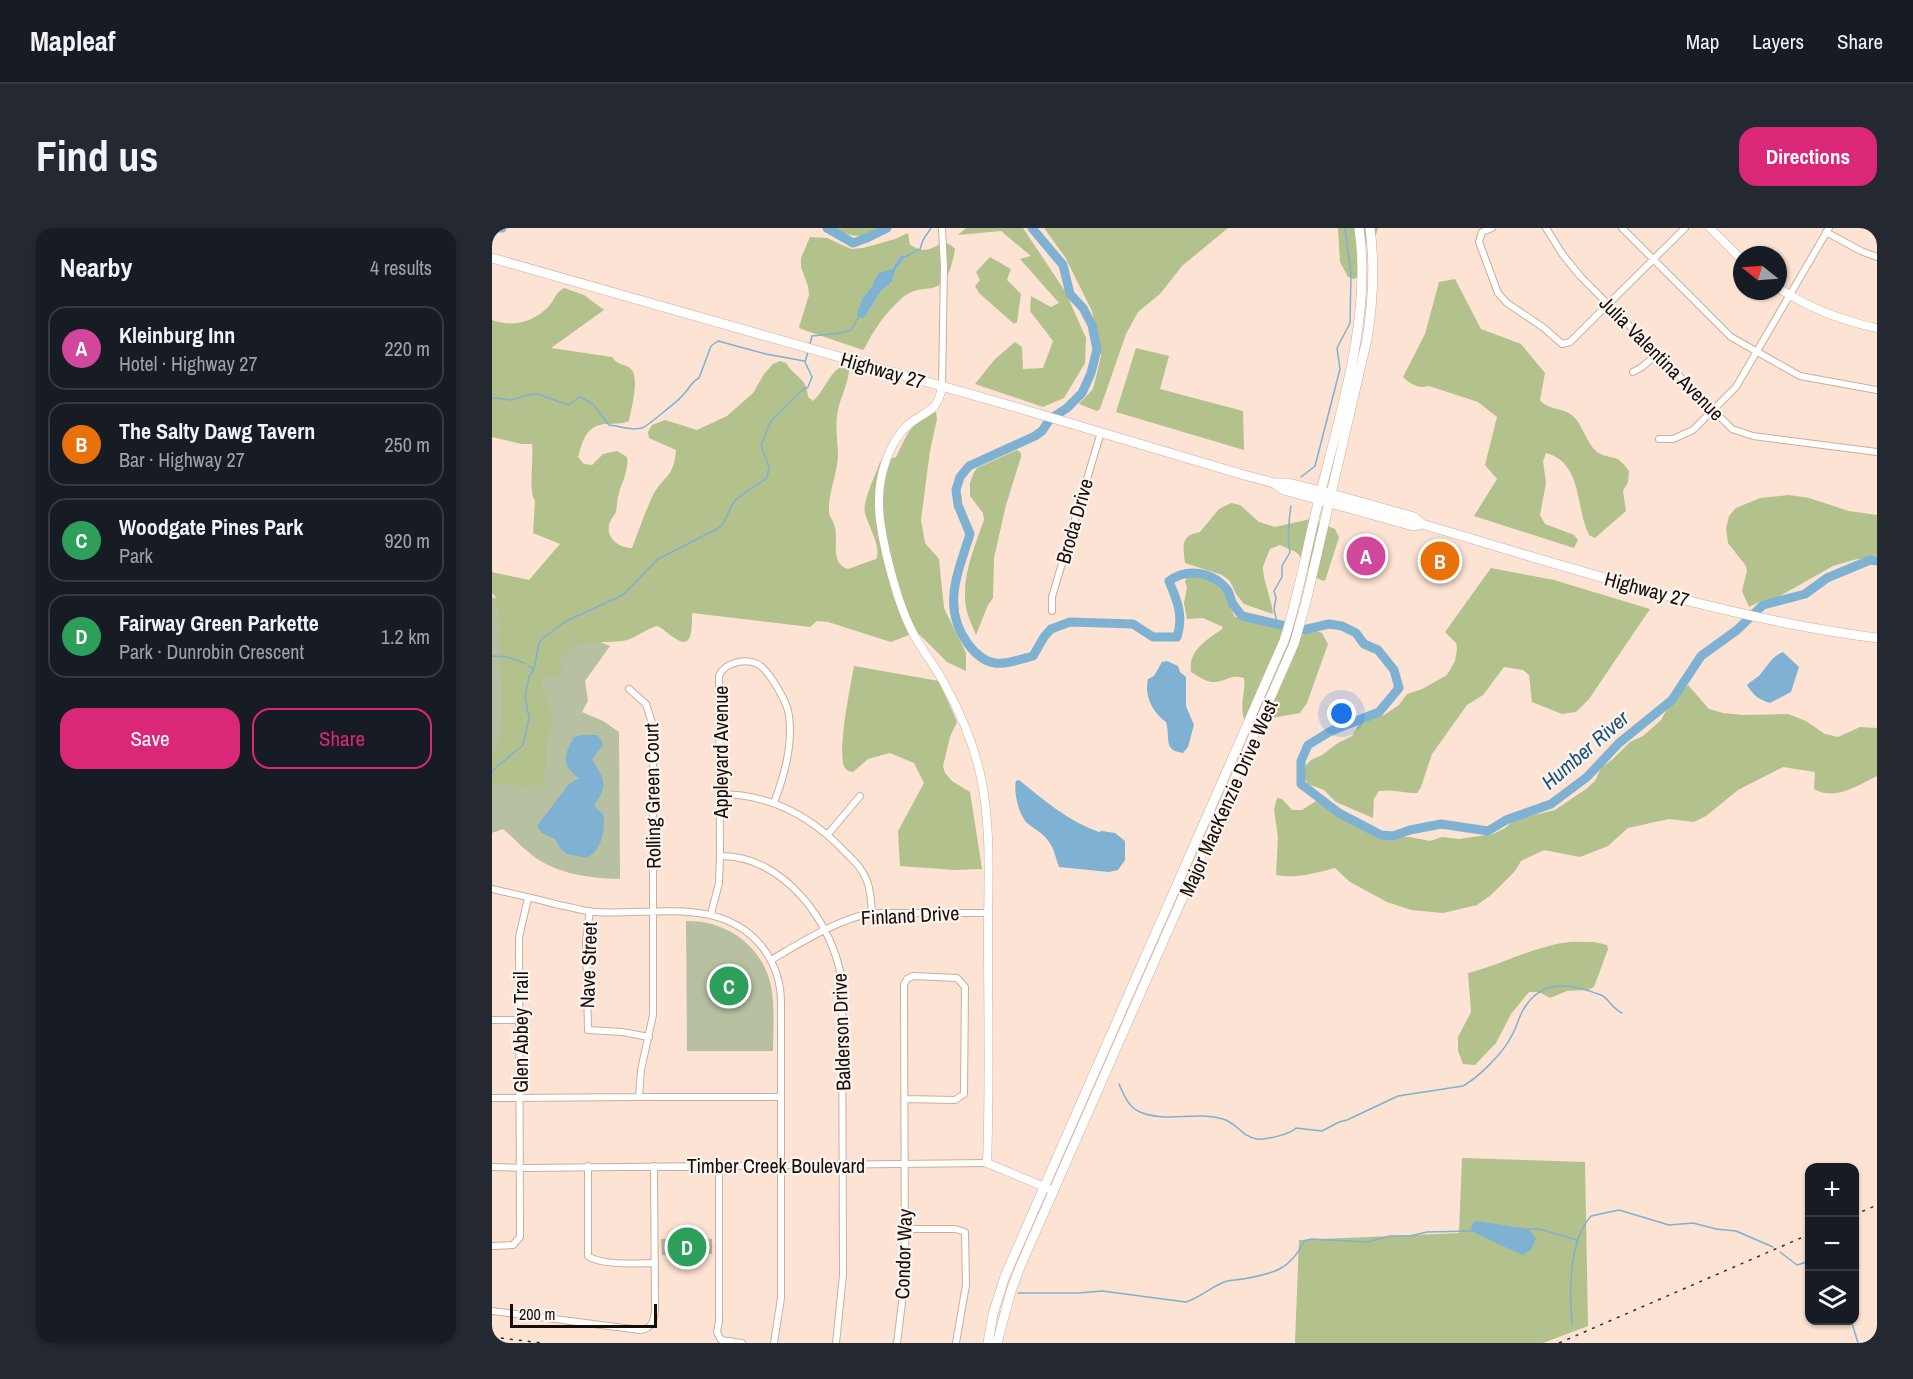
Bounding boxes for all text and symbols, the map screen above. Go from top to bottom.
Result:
text: Mapleaf [30,22,115,60]
text: Map [1686,27,1719,56]
text: Layers [1752,27,1804,56]
text: Share [1837,27,1883,56]
button: Directions [1739,127,1877,186]
text: Find us [36,128,158,184]
north arrow [1733,246,1787,300]
text: Nearby [60,250,132,285]
text: 4 results [370,254,432,281]
street label: Julia Valentina Avenue [1594,290,1730,426]
text: Kleinburg Inn [119,320,235,350]
text: A [76,335,87,362]
text: 220 m [384,335,430,362]
street label: Highway 27 [838,345,928,395]
text: Hotel · Highway 27 [119,350,258,377]
text: The Salty Dawg Tavern [119,416,315,446]
text: B [76,431,87,458]
text: 250 m [384,431,430,458]
text: Bar · Highway 27 [119,446,245,473]
street label: Broda Drive [1049,475,1099,567]
text: Woodgate Pines Park [119,512,303,542]
text: C [76,527,87,554]
text: 920 m [384,527,430,554]
pin: A [1346,534,1386,578]
pin: B [1420,538,1460,584]
text: Park [119,542,153,569]
street label: Highway 27 [1602,565,1692,613]
text: Fairway Green Parkette [119,608,319,638]
text: D [76,623,87,650]
text: 1.2 km [381,623,430,650]
text: Park · Dunrobin Crescent [119,638,304,665]
street label: Appleyard Avenue [707,686,734,819]
street label: Major MacKenzie Drive West [1172,695,1284,901]
your location [1327,699,1356,728]
water label: Humber River [1535,703,1636,796]
button: Save [60,708,240,769]
button: Share [252,708,432,769]
street label: Rolling Green Court [637,722,667,869]
street label: Finland Drive [860,899,960,931]
street label: Nave Street [573,921,603,1009]
pin: C [710,964,748,1008]
street label: Glen Abbey Trail [507,971,534,1093]
street label: Balderson Drive [825,973,857,1091]
street label: Timber Creek Boulevard [687,1152,865,1179]
map controls [1805,1163,1859,1325]
button: + [1805,1163,1859,1217]
street label: Condor Way [888,1207,918,1300]
button: − [1805,1217,1859,1271]
pin: D [668,1224,706,1270]
button: layers [1805,1271,1859,1325]
scale bar [510,1301,657,1328]
text: 200 m [519,1303,555,1325]

